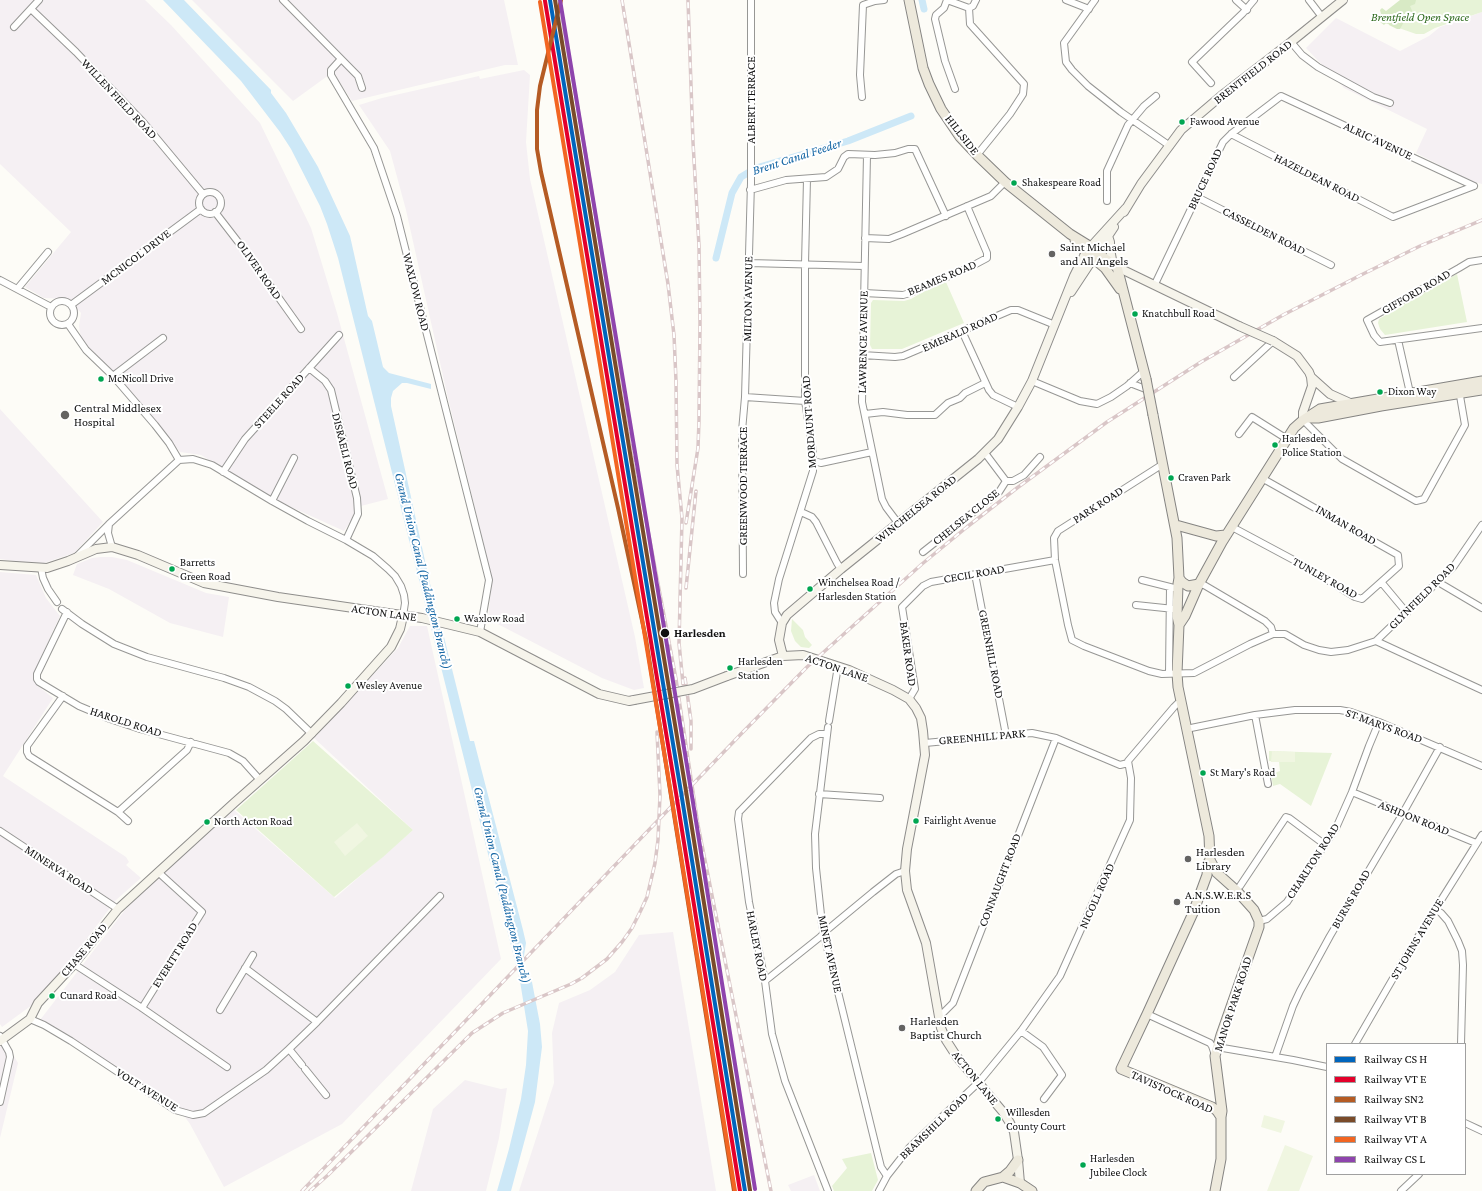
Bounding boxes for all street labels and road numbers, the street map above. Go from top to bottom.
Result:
street label: BRENTFIELD ROAD [1211,37,1295,107]
street label: WILLEN FIELD ROAD [78,56,160,142]
street label: ALBERT TERRACE [744,56,758,144]
street label: HILLSIDE [942,112,982,158]
street label: ALRIC AVENUE [1341,119,1415,163]
street label: BRUCE ROAD [1185,146,1225,212]
street label: HAZELDEAN ROAD [1272,150,1362,206]
street label: CASSELDEN ROAD [1220,204,1308,258]
street label: MCNICOL DRIVE [98,226,174,288]
street label: OLIVER ROAD [233,238,285,302]
street label: WAXLOW ROAD [399,251,433,333]
street label: MILTON AVENUE [740,256,756,342]
street label: BEAMES ROAD [905,257,979,299]
street label: GIFFORD ROAD [1379,266,1453,318]
street label: LAWRENCE AVENUE [855,291,871,393]
street label: EMERALD ROAD [920,309,1000,355]
street label: STEELE ROAD [251,370,307,432]
street label: MORDAUNT ROAD [799,375,819,469]
street label: DISRAELI ROAD [329,411,361,491]
street label: GREENWOOD TERRACE [736,427,750,545]
street label: WINCHELSEA ROAD [872,472,960,546]
street label: PARK ROAD [1070,483,1126,527]
street label: CHELSEA CLOSE [930,486,1002,548]
street label: INMAN ROAD [1313,502,1379,548]
street label: TUNLEY ROAD [1290,554,1360,602]
street label: GLYNFIELD ROAD [1386,560,1458,632]
street label: CECIL ROAD [942,562,1006,586]
street label: ACTON LANE [350,601,418,625]
street label: GREENHILL ROAD [975,608,1007,700]
street label: BAKER ROAD [896,621,920,687]
street label: ACTON LANE [804,651,870,685]
street label: HAROLD ROAD [88,704,164,740]
street label: ST MARYS ROAD [1344,705,1424,747]
street label: GREENHILL PARK [938,726,1026,748]
street label: ASHDON ROAD [1376,797,1452,839]
street label: CHARLTON ROAD [1283,820,1343,902]
street label: CONNAUGHT ROAD [976,831,1024,929]
street label: MINERVA ROAD [22,842,96,898]
street label: NICOLL ROAD [1076,861,1118,931]
street label: BURNS ROAD [1328,867,1374,931]
street label: ST JOHNS AVENUE [1387,896,1447,982]
street label: HARLEY ROAD [743,909,771,983]
street label: MINET AVENUE [815,914,845,994]
street label: CHASE ROAD [57,920,111,980]
street label: EVERITT ROAD [149,920,201,990]
street label: MANOR PARK ROAD [1211,955,1255,1053]
street label: ACTON LANE [949,1048,1001,1108]
street label: VOLT AVENUE [113,1065,181,1115]
street label: TAVISTOCK ROAD [1129,1067,1215,1117]
street label: BRAMSHILL ROAD [897,1089,971,1163]

